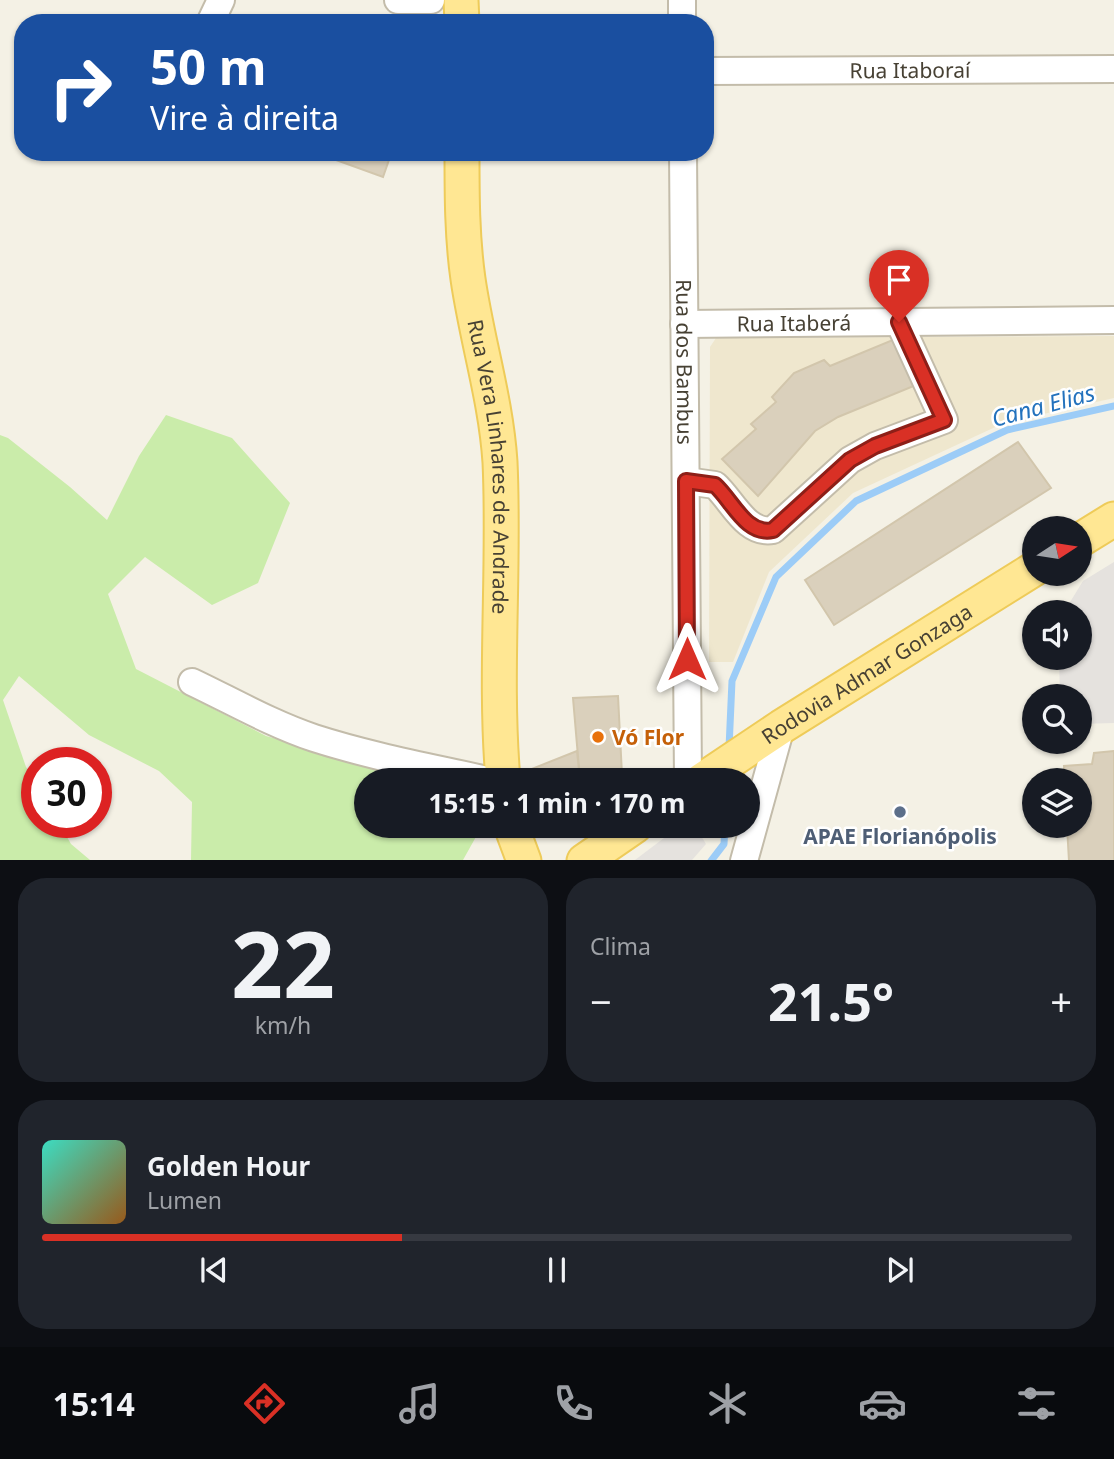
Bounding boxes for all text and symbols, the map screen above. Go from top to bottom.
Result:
text: 50 m [150,33,267,99]
icon: right [35,42,126,133]
street label: Rua Itaboraí [849,56,971,84]
text: Vire à direita [150,96,339,139]
pin [869,250,929,322]
icon: arrive [880,261,918,299]
street label: Rua dos Bambus [670,279,699,445]
street label: Rua Itaberá [737,308,851,338]
street label: Rua Vera Linhares de Andrade [461,317,515,615]
water label: Cana Elias [988,376,1098,434]
north arrow [1022,516,1092,586]
map controls [1022,516,1092,838]
street label: Rodovia Admar Gonzaga [756,597,977,750]
button: sound [1022,600,1092,670]
position arrow [650,622,724,696]
button: search [1022,684,1092,754]
place label: Vó Flor [612,723,685,751]
marker: Vó Flor [590,729,606,745]
speed limit sign: 30 [21,747,112,838]
button: layers [1022,768,1092,838]
text: 15:15 · 1 min · 170 m [429,785,685,821]
marker: APAE Florianópolis [892,804,908,820]
place label: APAE Florianópolis [803,822,997,850]
text: 22 [231,901,335,1025]
text: Clima [590,930,651,962]
text: 21.5° [768,965,894,1036]
text: − [590,975,612,1027]
text: + [1050,975,1072,1027]
text: km/h [255,1009,311,1041]
text: Golden Hour [147,1148,310,1184]
text: Lumen [147,1184,222,1216]
icon: previous [195,1251,233,1289]
icon: pause [538,1251,576,1289]
icon: next [881,1251,919,1289]
icon: directions [240,1379,289,1428]
icon: music [395,1379,444,1428]
icon: phone [549,1379,598,1428]
icon: climate [703,1379,752,1428]
icon: car [858,1379,907,1428]
icon: filters [1012,1379,1061,1428]
text: 15:14 [53,1382,135,1425]

